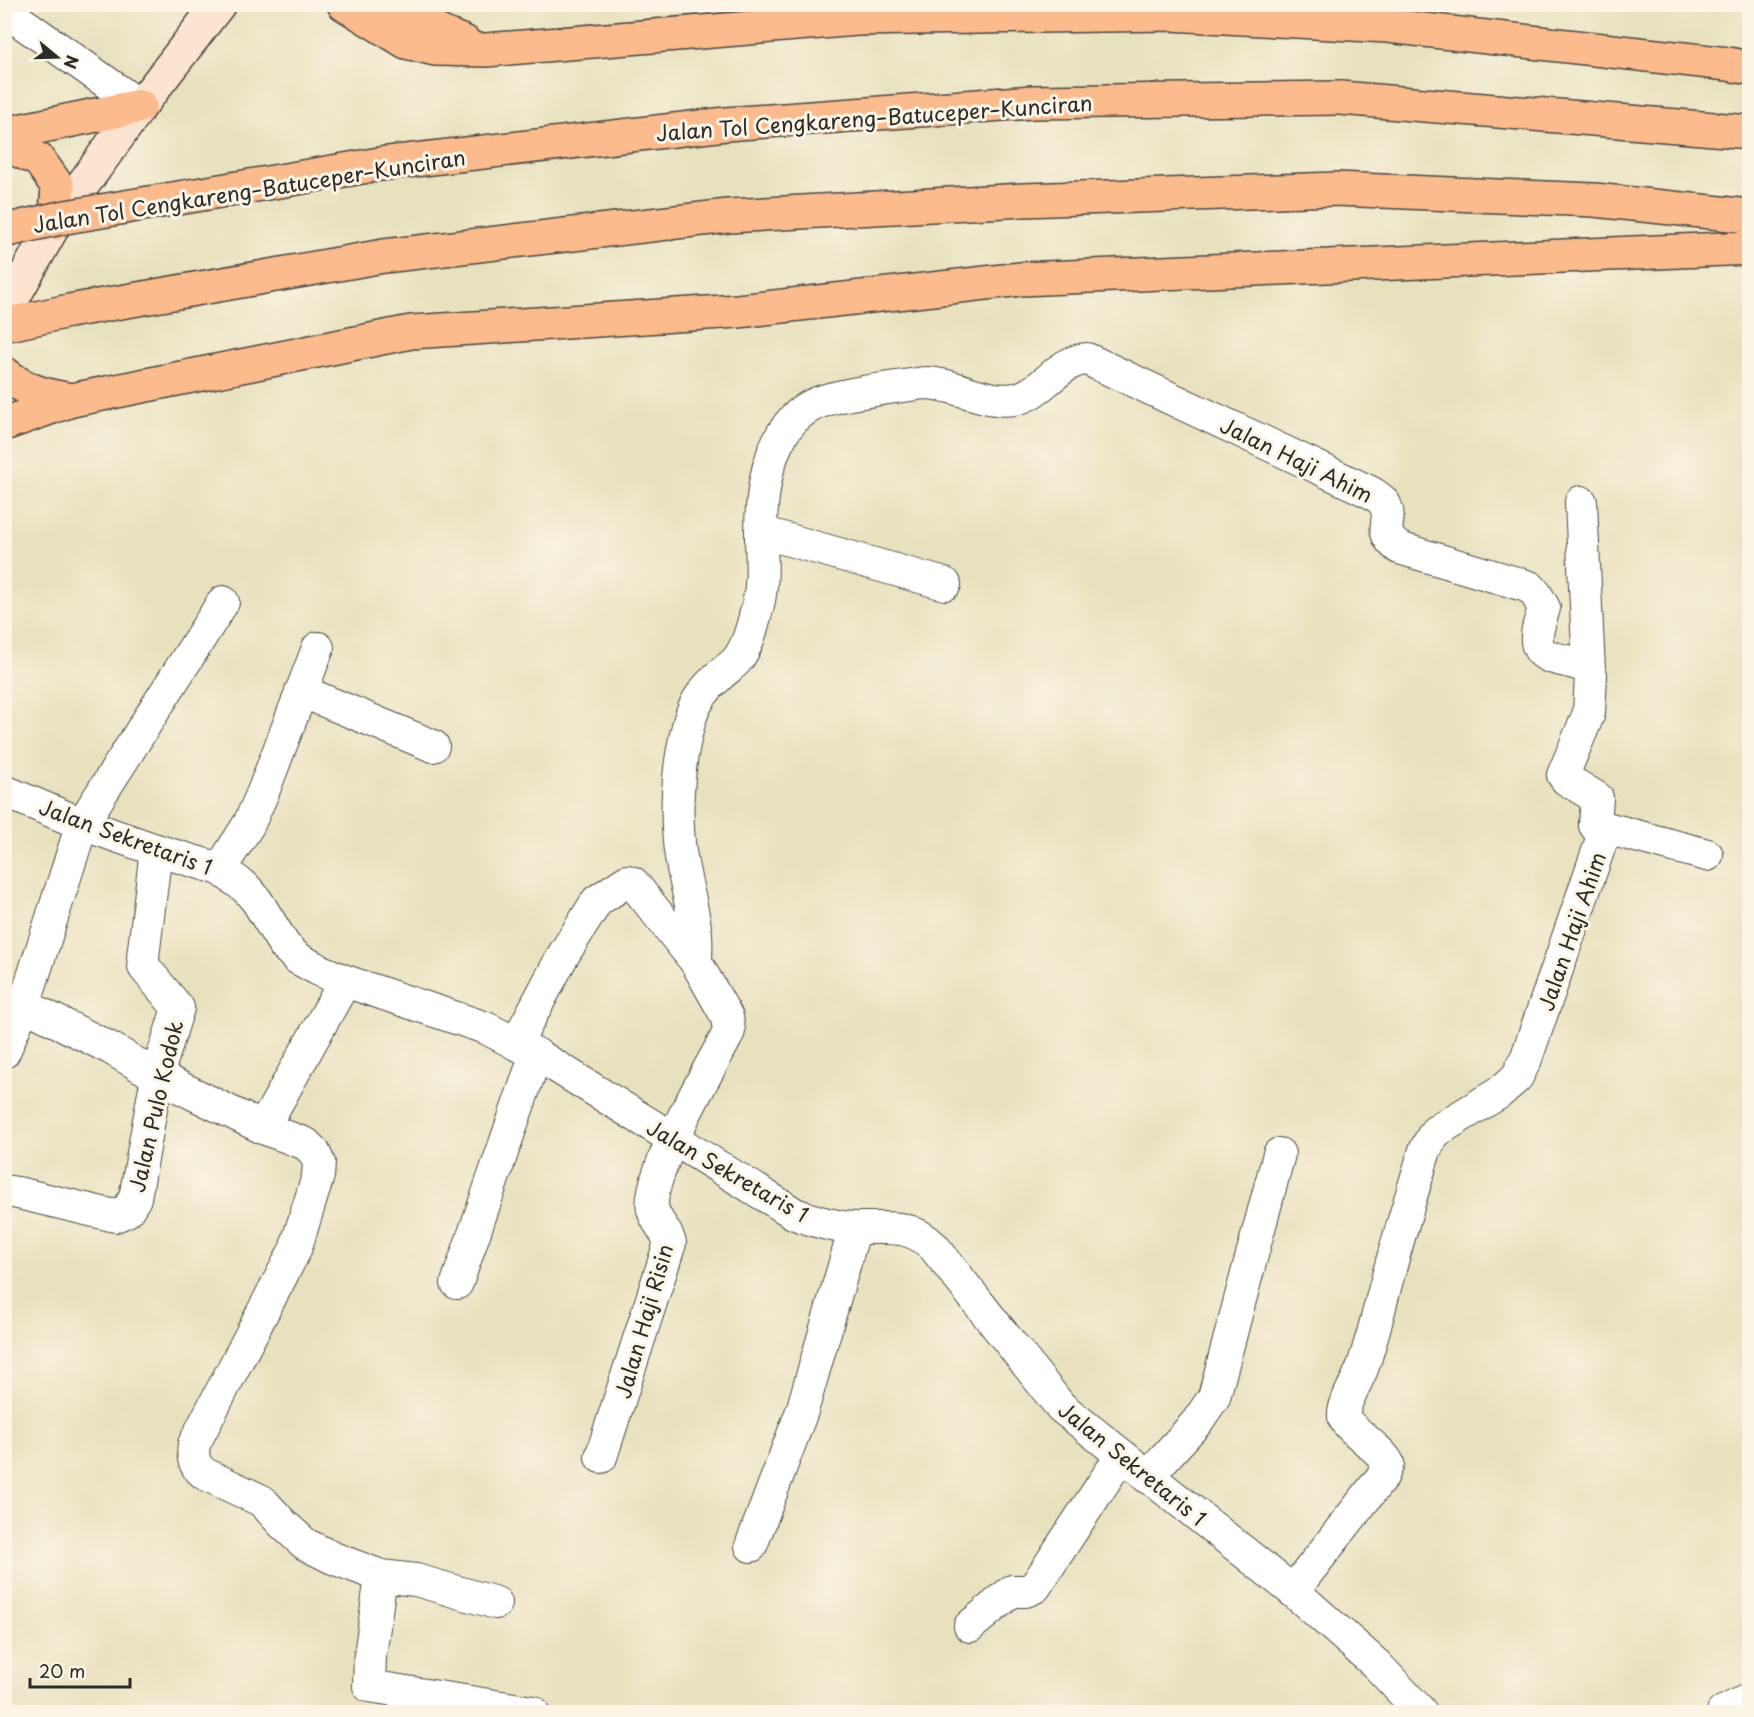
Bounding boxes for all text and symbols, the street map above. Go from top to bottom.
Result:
north arrow [27,27,87,87]
text: N [59,52,86,72]
street label: Jalan Tol Cengkareng–Batuceper–Kunciran [655,86,1093,148]
street label: Jalan Tol Cengkareng–Batuceper–Kunciran [30,140,468,240]
street label: Jalan Haji Ahim [1215,408,1379,510]
street label: Jalan Sekretaris 1 [35,790,217,882]
street label: Jalan Haji Ahim [1529,847,1613,1015]
street label: Jalan Pulo Kodok [120,1017,190,1195]
street label: Jalan Sekretaris 1 [641,1111,815,1229]
street label: Jalan Haji Risin [606,1240,680,1402]
street label: Jalan Sekretaris 1 [1052,1393,1214,1533]
scale bar [30,1651,130,1689]
text: 20 m [39,1657,85,1684]

